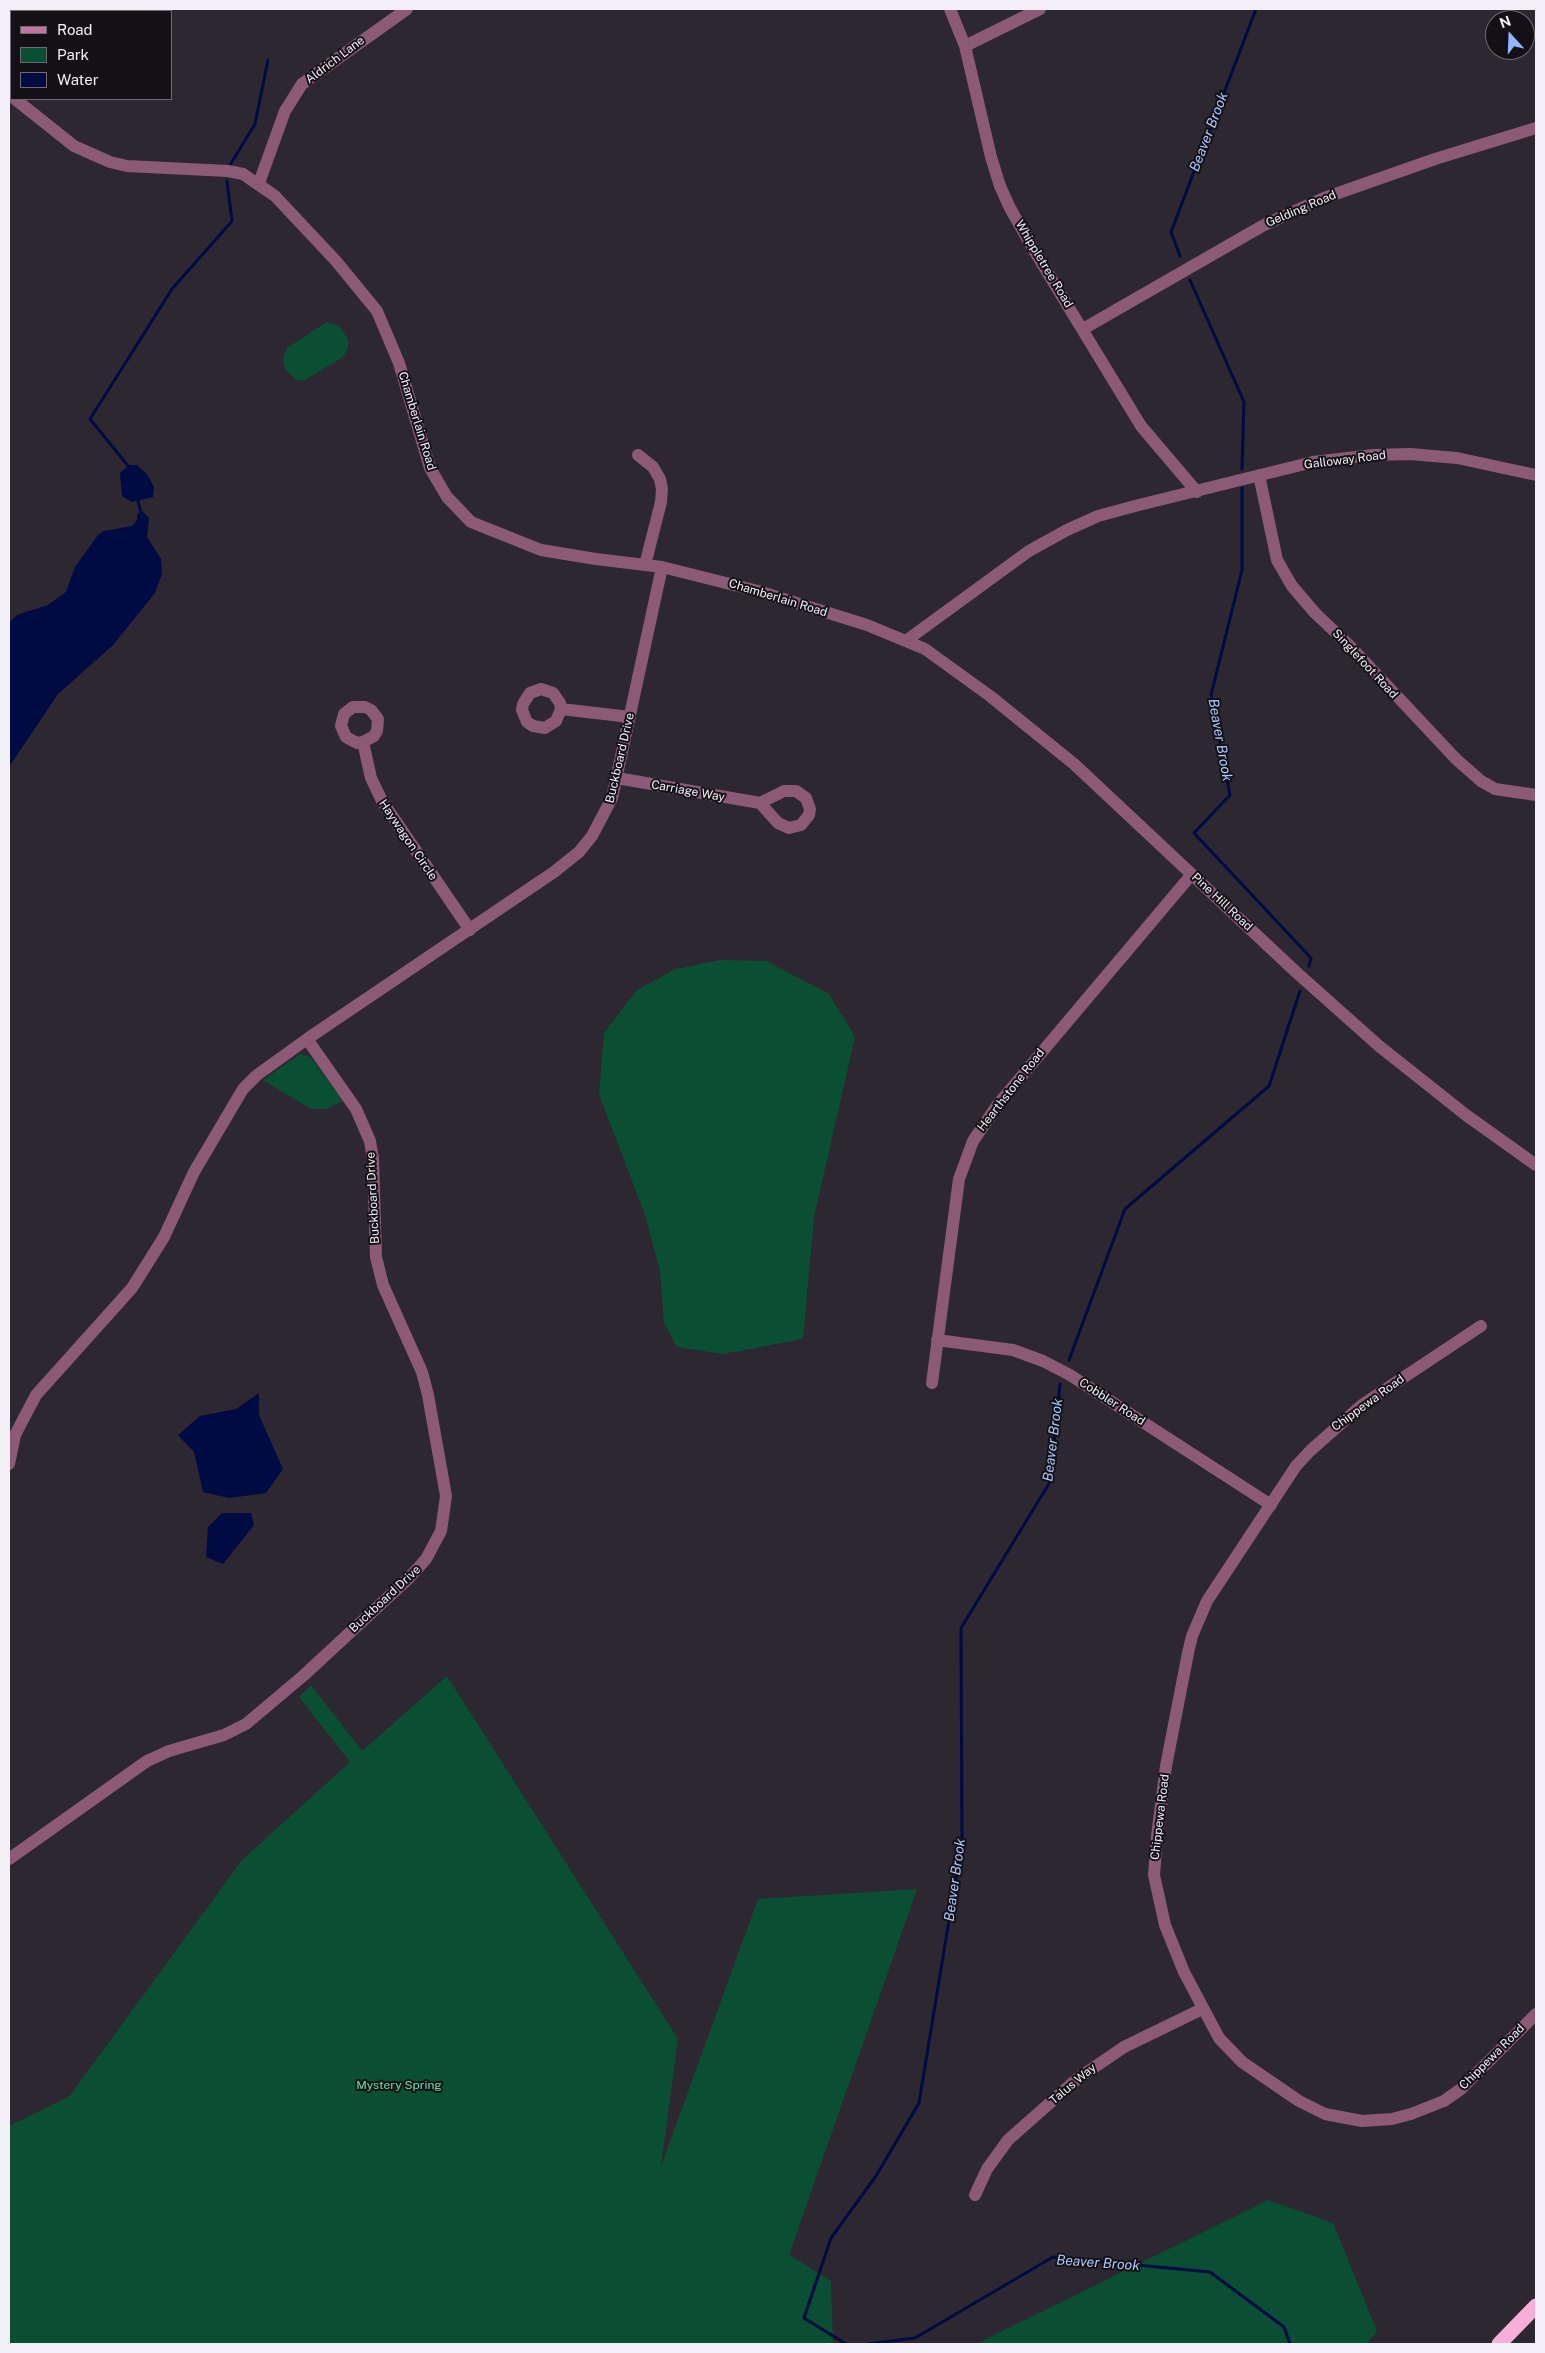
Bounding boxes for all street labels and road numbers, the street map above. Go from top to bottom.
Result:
street label: Aldrich Lane [303,33,367,87]
street label: Gelding Road [1264,188,1338,230]
street label: Whippletree Road [1012,218,1076,310]
street label: Chamberlain Road [395,370,439,472]
street label: Galloway Road [1303,448,1387,472]
street label: Chamberlain Road [727,576,829,620]
street label: Singlefoot Road [1329,626,1401,702]
street label: Buckboard Drive [603,712,637,804]
street label: Carriage Way [650,777,726,805]
street label: Haywagon Circle [376,797,440,883]
street label: Pine Hill Road [1189,870,1255,934]
street label: Hearthstone Road [974,1046,1048,1134]
street label: Buckboard Drive [363,1152,383,1244]
street label: Chippewa Road [1329,1372,1407,1434]
street label: Cobbler Road [1076,1375,1148,1429]
street label: Buckboard Drive [346,1562,424,1636]
street label: Chippewa Road [1148,1773,1172,1861]
street label: Chippewa Road [1456,2021,1528,2093]
street label: Talus Way [1047,2060,1099,2108]

